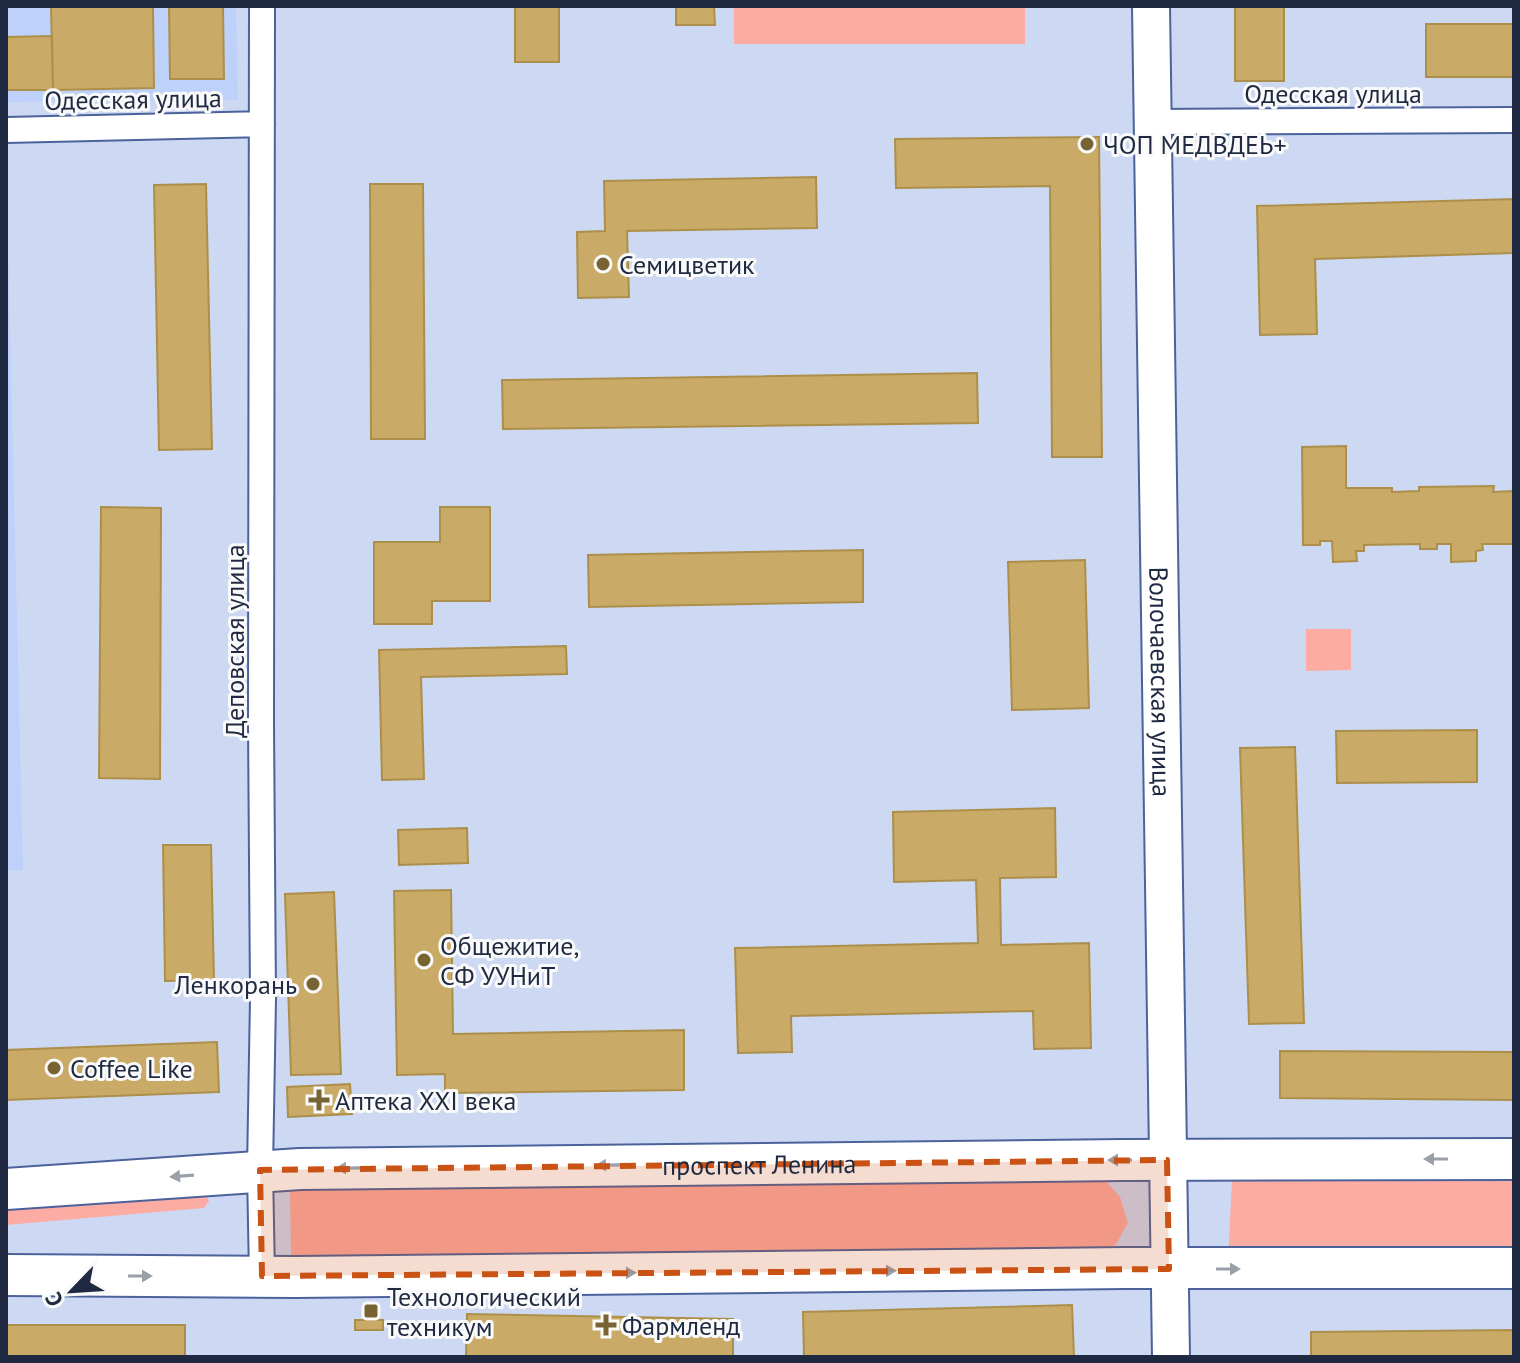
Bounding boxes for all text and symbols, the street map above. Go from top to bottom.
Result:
street label: Одесская улица [1244,77,1422,110]
street label: Одесская улица [44,81,222,117]
place label: ЧОП МЕДВДЕЬ+ [1103,128,1287,161]
marker: ЧОП МЕДВДЕЬ+ [1078,135,1096,153]
place label: Семицветик [619,248,755,281]
marker: Семицветик [594,255,612,273]
street label: Деповская улица [218,544,251,738]
street label: Волочаевская улица [1143,566,1179,797]
place label: Общежитие, СФ УУНиТ [440,929,579,992]
marker: Общежитие, СФ УУНиТ [415,951,433,969]
place label: Ленкорань [173,968,297,1001]
marker: Ленкорань [304,975,322,993]
place label: Coffee Like [70,1052,193,1085]
marker: Coffee Like [45,1059,63,1077]
place label: Аптека ХХI века [335,1084,516,1117]
marker: Аптека ХХI века [310,1091,328,1109]
street label: проспект Ленина [662,1146,857,1182]
one-way arrow [1423,1153,1448,1166]
one-way arrow [1107,1154,1132,1166]
one-way arrow [595,1159,620,1172]
one-way arrow [335,1162,360,1175]
one-way arrow [169,1170,194,1183]
north arrow [32,1251,112,1331]
one-way arrow [1216,1262,1241,1275]
one-way arrow [872,1265,897,1277]
one-way arrow [612,1267,637,1280]
one-way arrow [128,1270,153,1282]
place label: Технологический техникум [387,1280,581,1343]
text: С [39,1288,69,1311]
marker: Технологический техникум [362,1302,380,1320]
place label: Фармленд [622,1309,740,1342]
marker: Фармленд [597,1316,615,1334]

